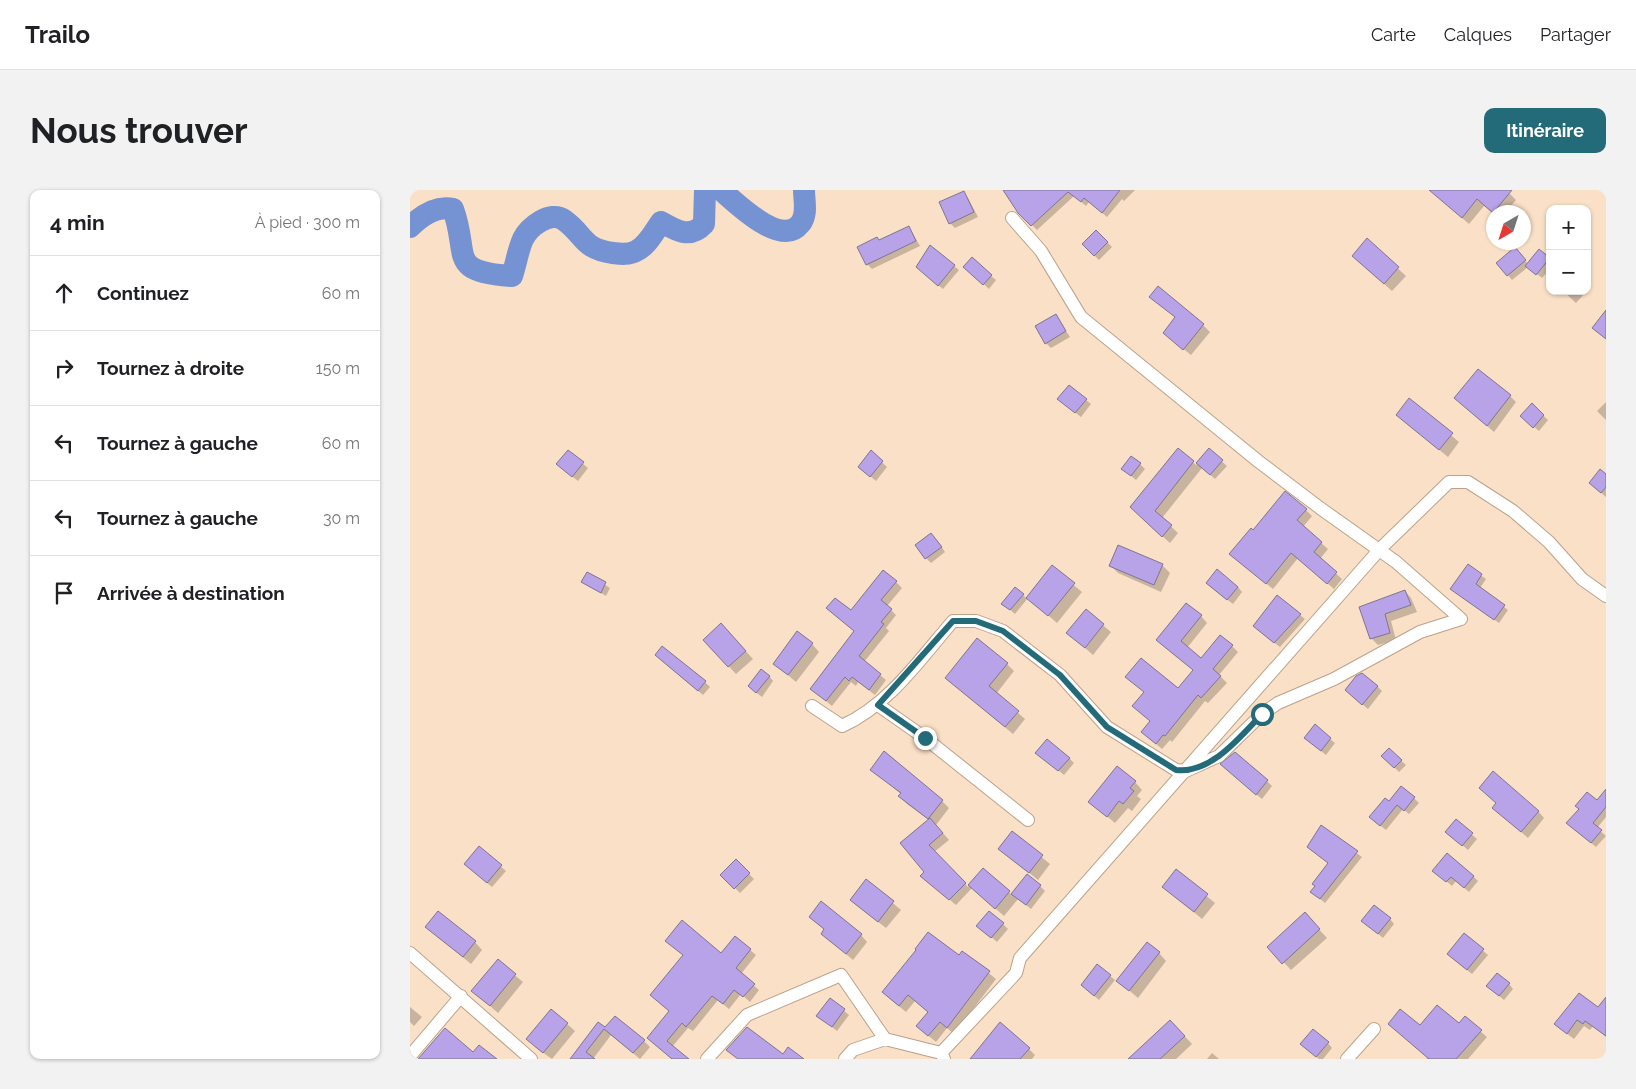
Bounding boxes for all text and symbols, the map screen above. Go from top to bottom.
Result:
text: Trailo [25,20,90,49]
text: Carte [1371,24,1416,45]
text: Calques [1444,24,1512,45]
text: Partager [1540,24,1611,45]
button: Itinéraire [1484,108,1606,153]
text: Nous trouver [30,110,248,151]
north arrow [1486,205,1531,250]
map controls [1546,205,1591,295]
button: + [1546,205,1591,250]
text: 4 min [50,210,105,235]
text: À pied · 300 m [255,213,360,232]
button: − [1546,250,1591,295]
icon: ahead [50,279,78,307]
text: Continuez [97,282,189,304]
text: 60 m [322,284,360,303]
icon: right [50,354,78,382]
text: Tournez à droite [97,357,244,379]
text: 150 m [316,359,360,378]
icon: left [50,429,78,457]
text: Tournez à gauche [97,432,258,454]
text: 60 m [322,434,360,453]
icon: left [50,504,78,532]
text: Tournez à gauche [97,507,258,529]
text: 30 m [323,509,360,528]
icon: arrive [50,579,78,607]
text: Arrivée à destination [97,582,285,604]
route start [1251,703,1274,726]
route end [914,727,937,750]

